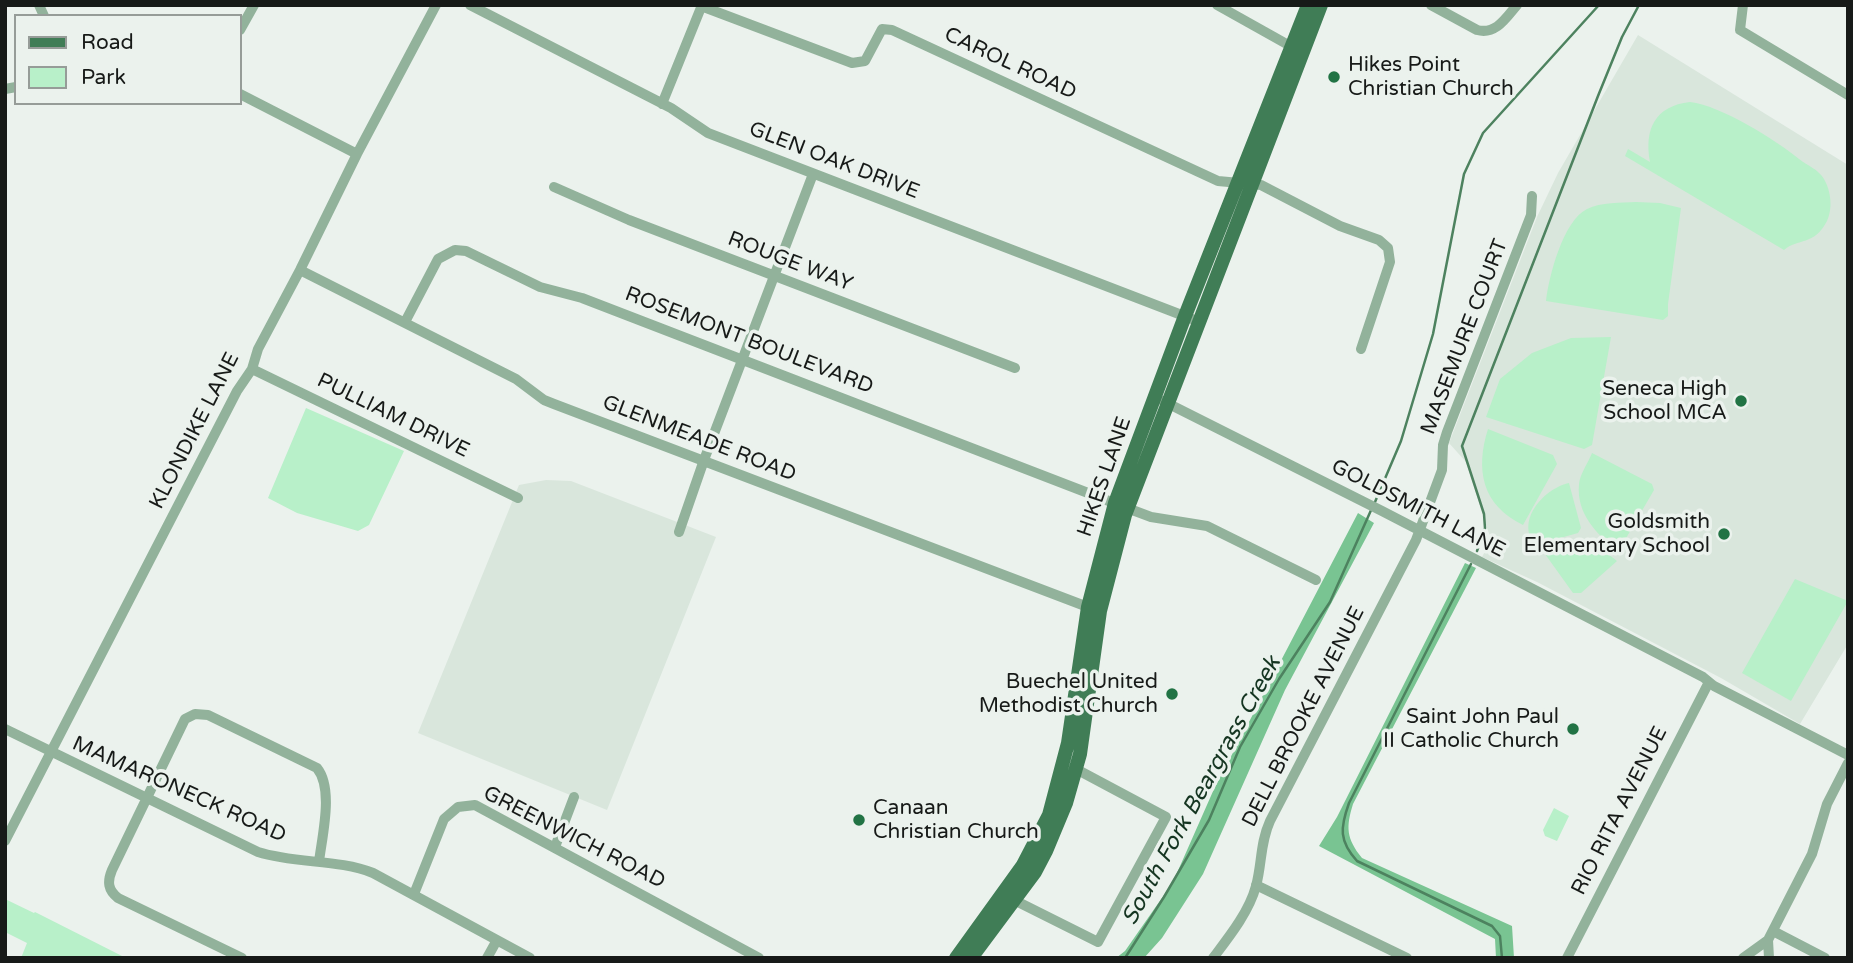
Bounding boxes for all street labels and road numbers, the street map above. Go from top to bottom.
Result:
street label: CAROL ROAD [940,22,1080,106]
street label: GLEN OAK DRIVE [745,117,923,205]
street label: ROUGE WAY [724,227,856,297]
street label: MASEMURE COURT [1416,236,1514,438]
street label: ROSEMONT BOULEVARD [621,282,877,400]
street label: KLONDIKE LANE [145,348,245,514]
street label: PULLIAM DRIVE [313,368,473,464]
street label: GLENMEADE ROAD [599,390,799,488]
street label: HIKES LANE [1073,414,1137,540]
street label: GOLDSMITH LANE [1327,454,1509,564]
street label: DELL BROOKE AVENUE [1237,602,1371,832]
street label: RIO RITA AVENUE [1567,722,1673,900]
street label: MAMARONECK ROAD [68,731,290,849]
street label: GREENWICH ROAD [479,781,669,895]

